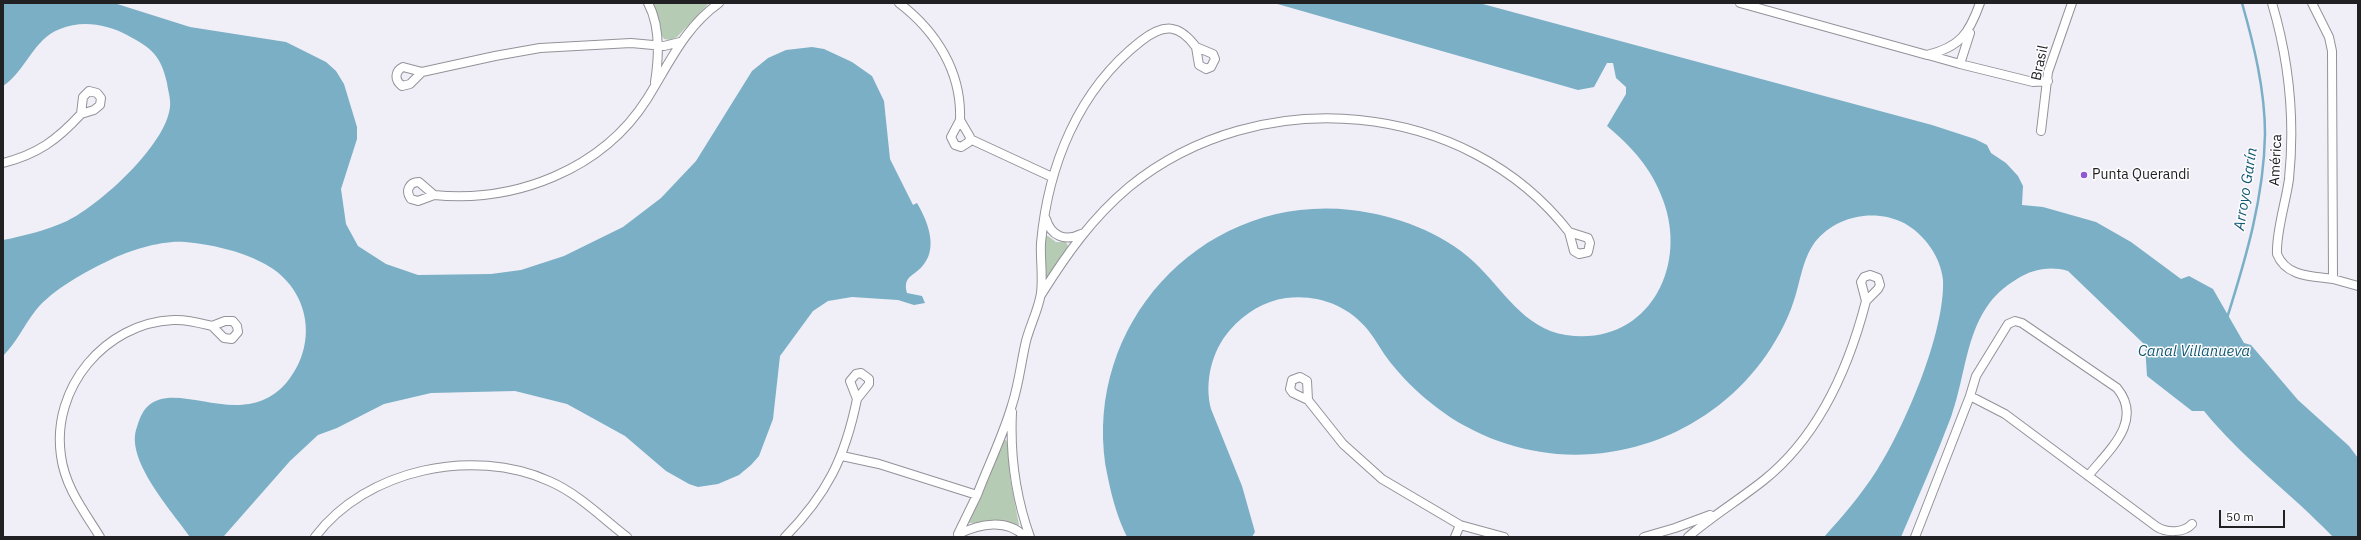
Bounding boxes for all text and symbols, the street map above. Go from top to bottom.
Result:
street label: Brasil [2028,44,2052,82]
street label: América [2266,134,2286,186]
water label: Arroyo Garín [2231,146,2261,232]
place label: Punta Querandi [2092,167,2190,183]
marker: Punta Querandi [2079,170,2089,180]
water label: Canal Villanueva [2138,343,2250,361]
scale bar [2221,502,2287,528]
text: 50 m [2226,509,2254,524]

